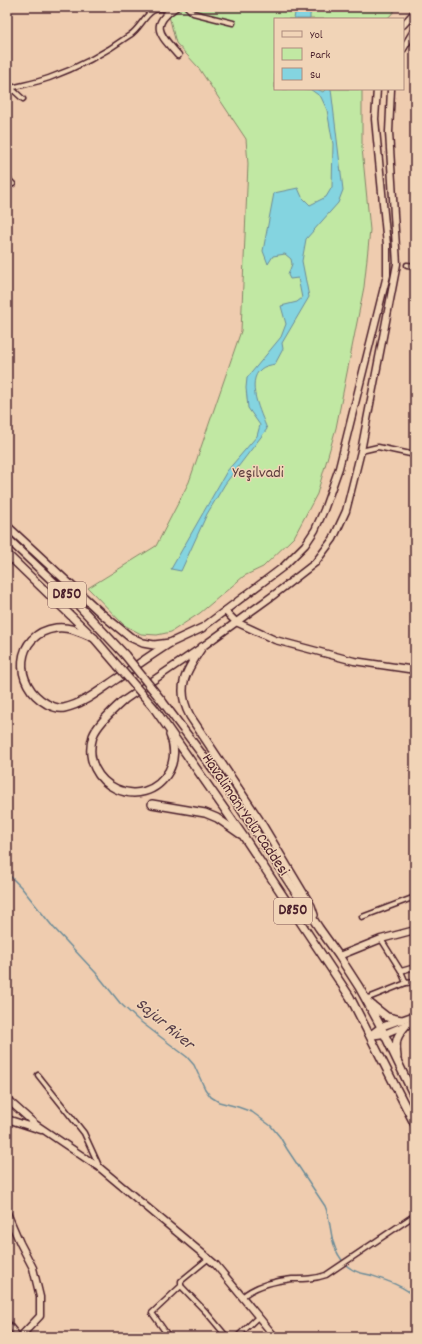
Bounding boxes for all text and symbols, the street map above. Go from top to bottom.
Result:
legend [274,18,404,90]
text: Yol [310,27,323,44]
text: Park [310,47,331,64]
text: Su [310,67,320,84]
park label: Yeşilvadi [232,462,284,485]
road number: D850 [48,582,86,608]
street label: Havalimanı Yolu Caddesi [195,749,295,881]
road number: D850 [274,898,312,924]
water label: Sajur River [130,993,200,1058]

